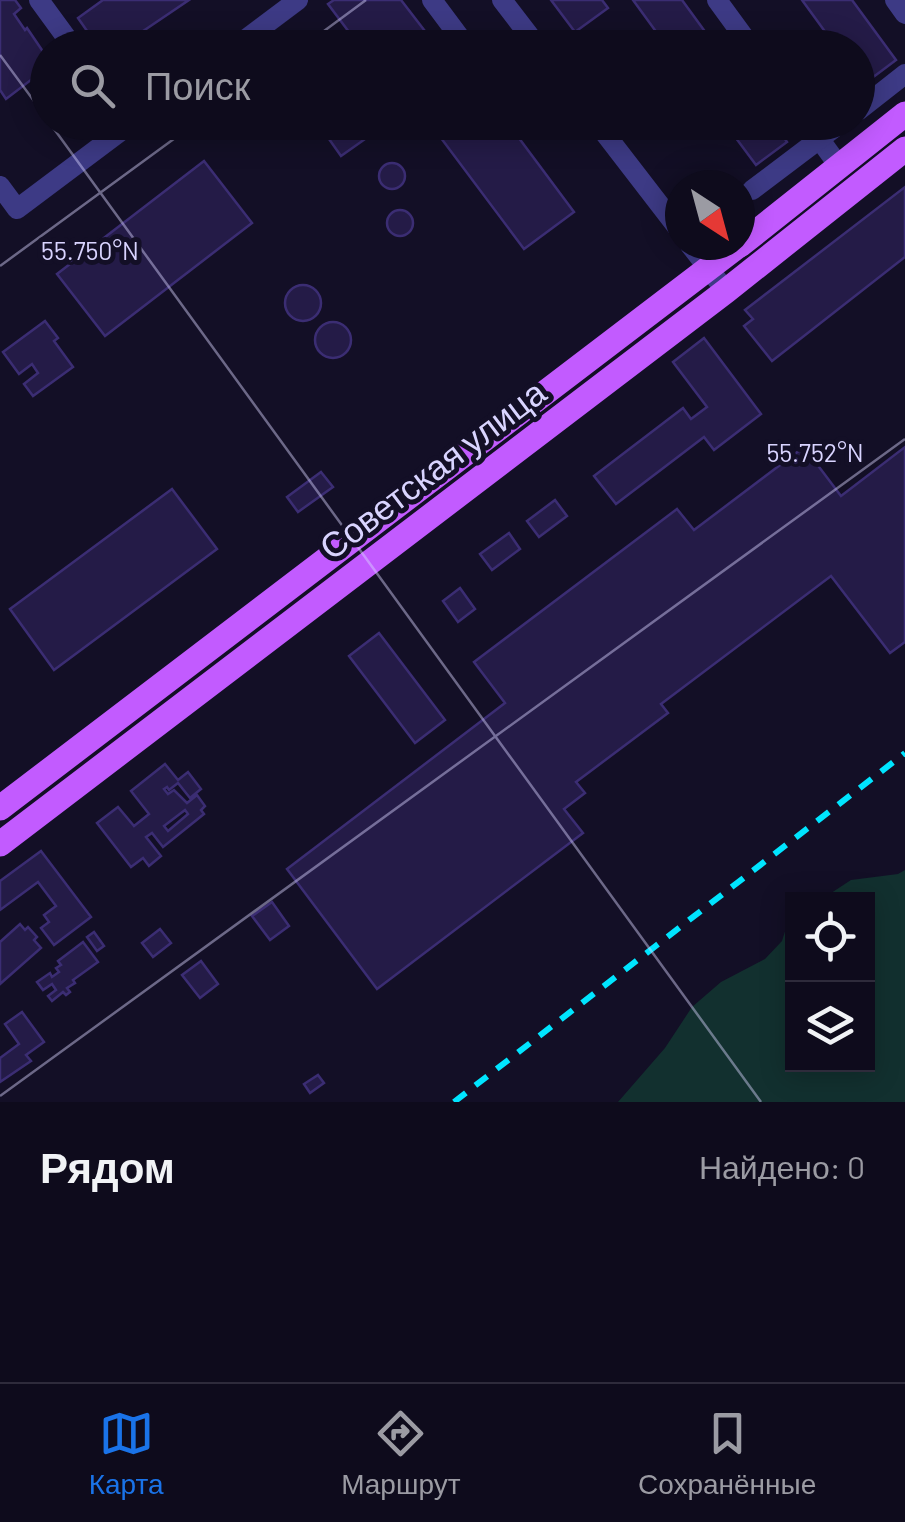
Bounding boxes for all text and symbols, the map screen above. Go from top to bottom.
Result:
search box [30,30,875,140]
icon: search [65,58,120,113]
text: Поиск [145,62,250,108]
north arrow [665,170,755,260]
text: 55.750°N [41,235,139,265]
street label: Советская улица [311,369,554,567]
text: 55.752°N [766,437,864,467]
map controls [785,892,875,1072]
button: locate [785,892,875,982]
button: layers [785,982,875,1072]
text: Рядом [40,1141,175,1191]
text: Найдено: 0 [699,1147,865,1185]
tab: Карта [89,1406,164,1501]
tab: Маршрут [341,1406,460,1501]
tab: Сохранённые [638,1406,816,1501]

